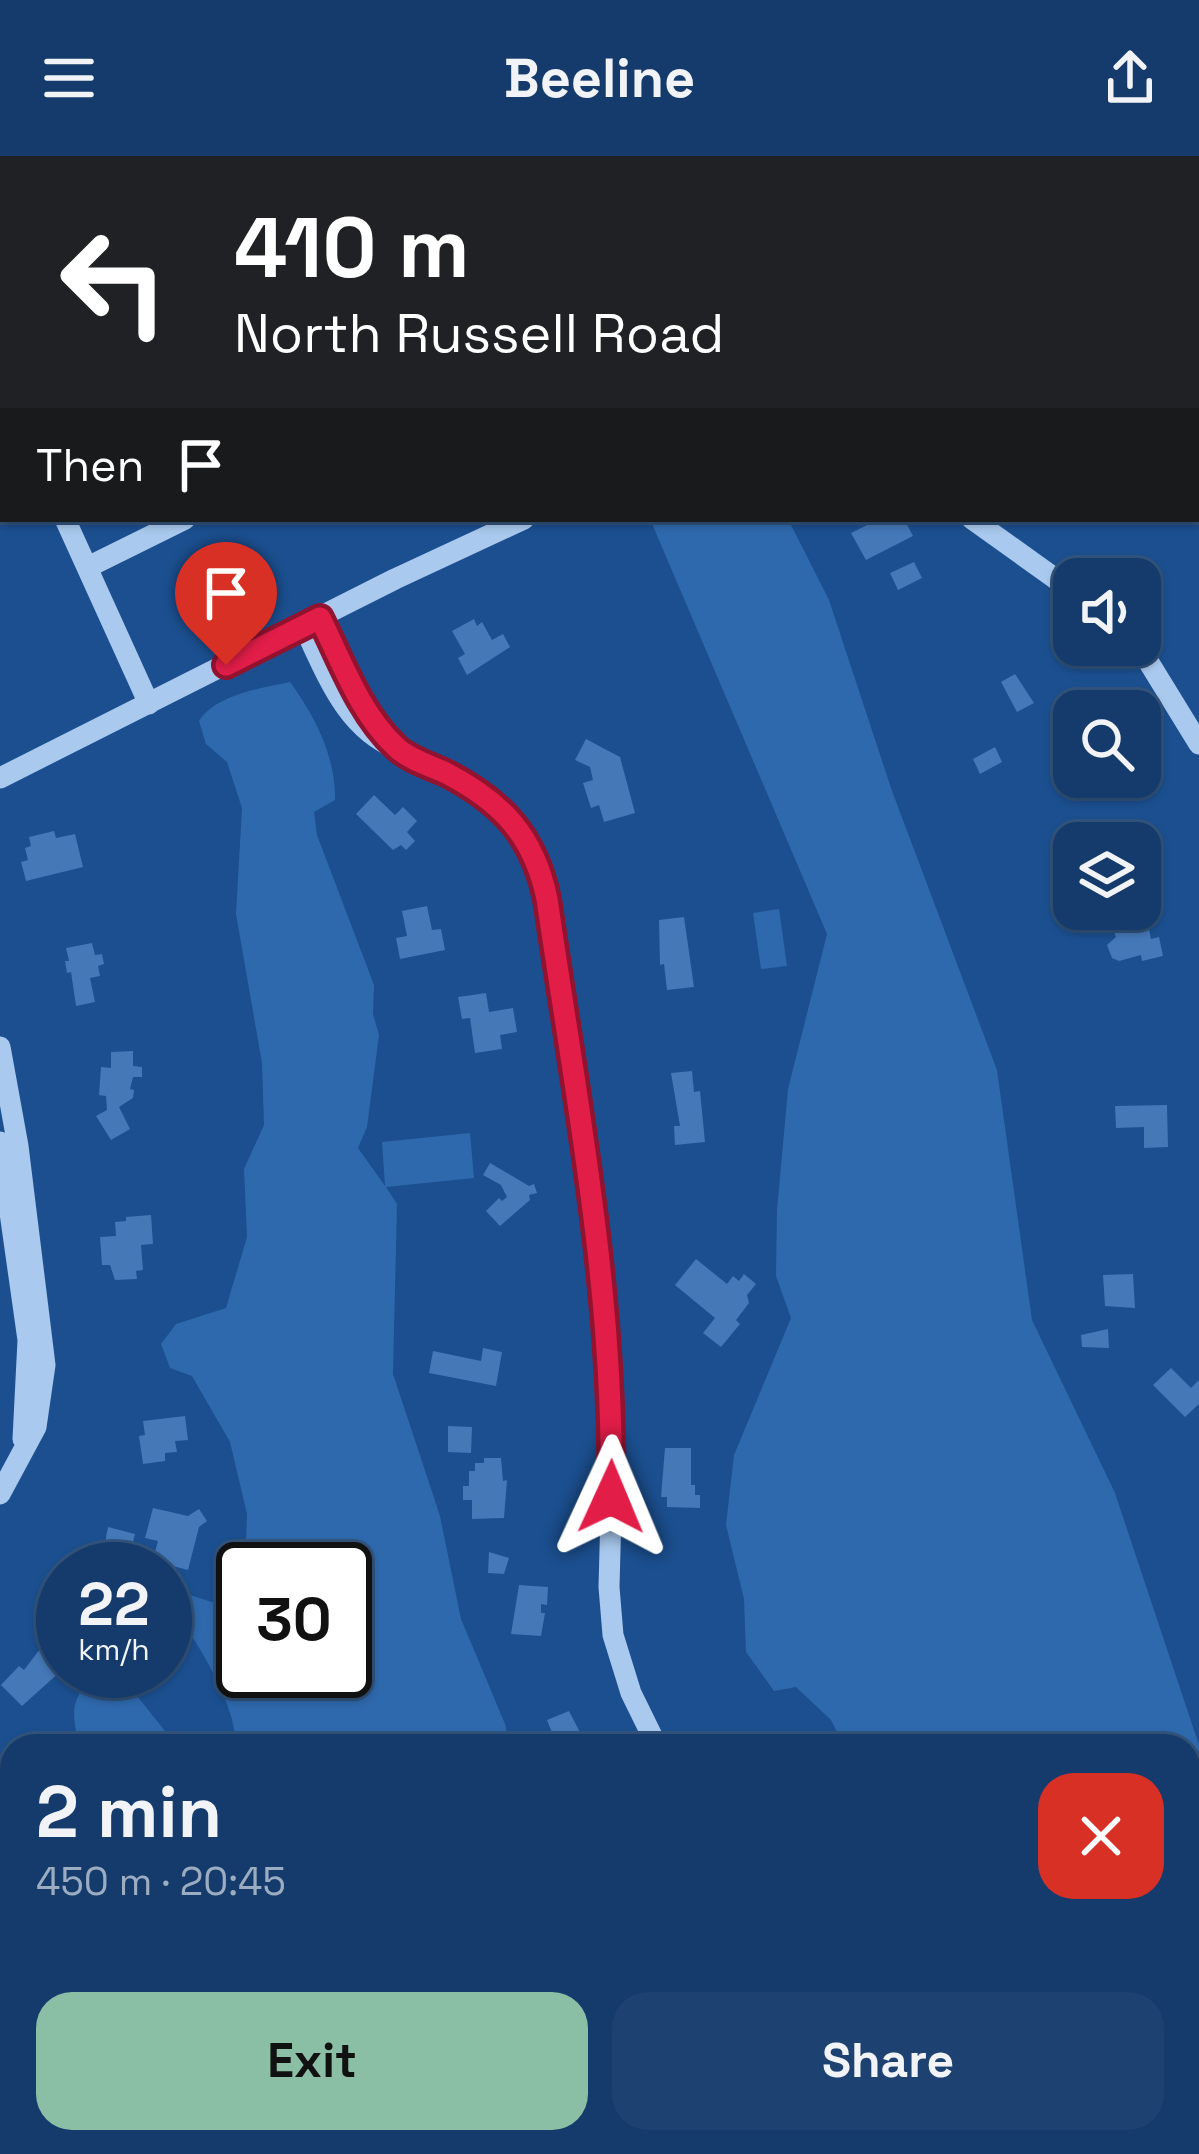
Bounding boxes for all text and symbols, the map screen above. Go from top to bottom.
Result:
text: Beeline [504,44,695,113]
icon: menu [36,45,102,111]
icon: share [1097,45,1163,111]
text: 410 m [234,194,470,302]
icon: left [36,204,192,360]
text: North Russell Road [234,299,724,368]
icon: arrive [168,432,234,498]
text: Then [36,437,144,494]
pin [175,542,277,665]
map controls [1053,558,1161,930]
button: sound [1053,558,1161,666]
icon: arrive [193,560,259,626]
button: search [1053,690,1161,798]
button: layers [1053,822,1161,930]
position arrow [548,1434,674,1560]
speed limit sign: 30 [216,1542,372,1698]
text: 22 [78,1566,150,1643]
text: km/h [78,1630,150,1669]
text: 2 min [36,1766,222,1858]
button: close [1038,1773,1164,1899]
text: 450 m · 20:45 [36,1857,286,1906]
button: Exit [36,1992,588,2130]
button: Share [612,1992,1164,2130]

